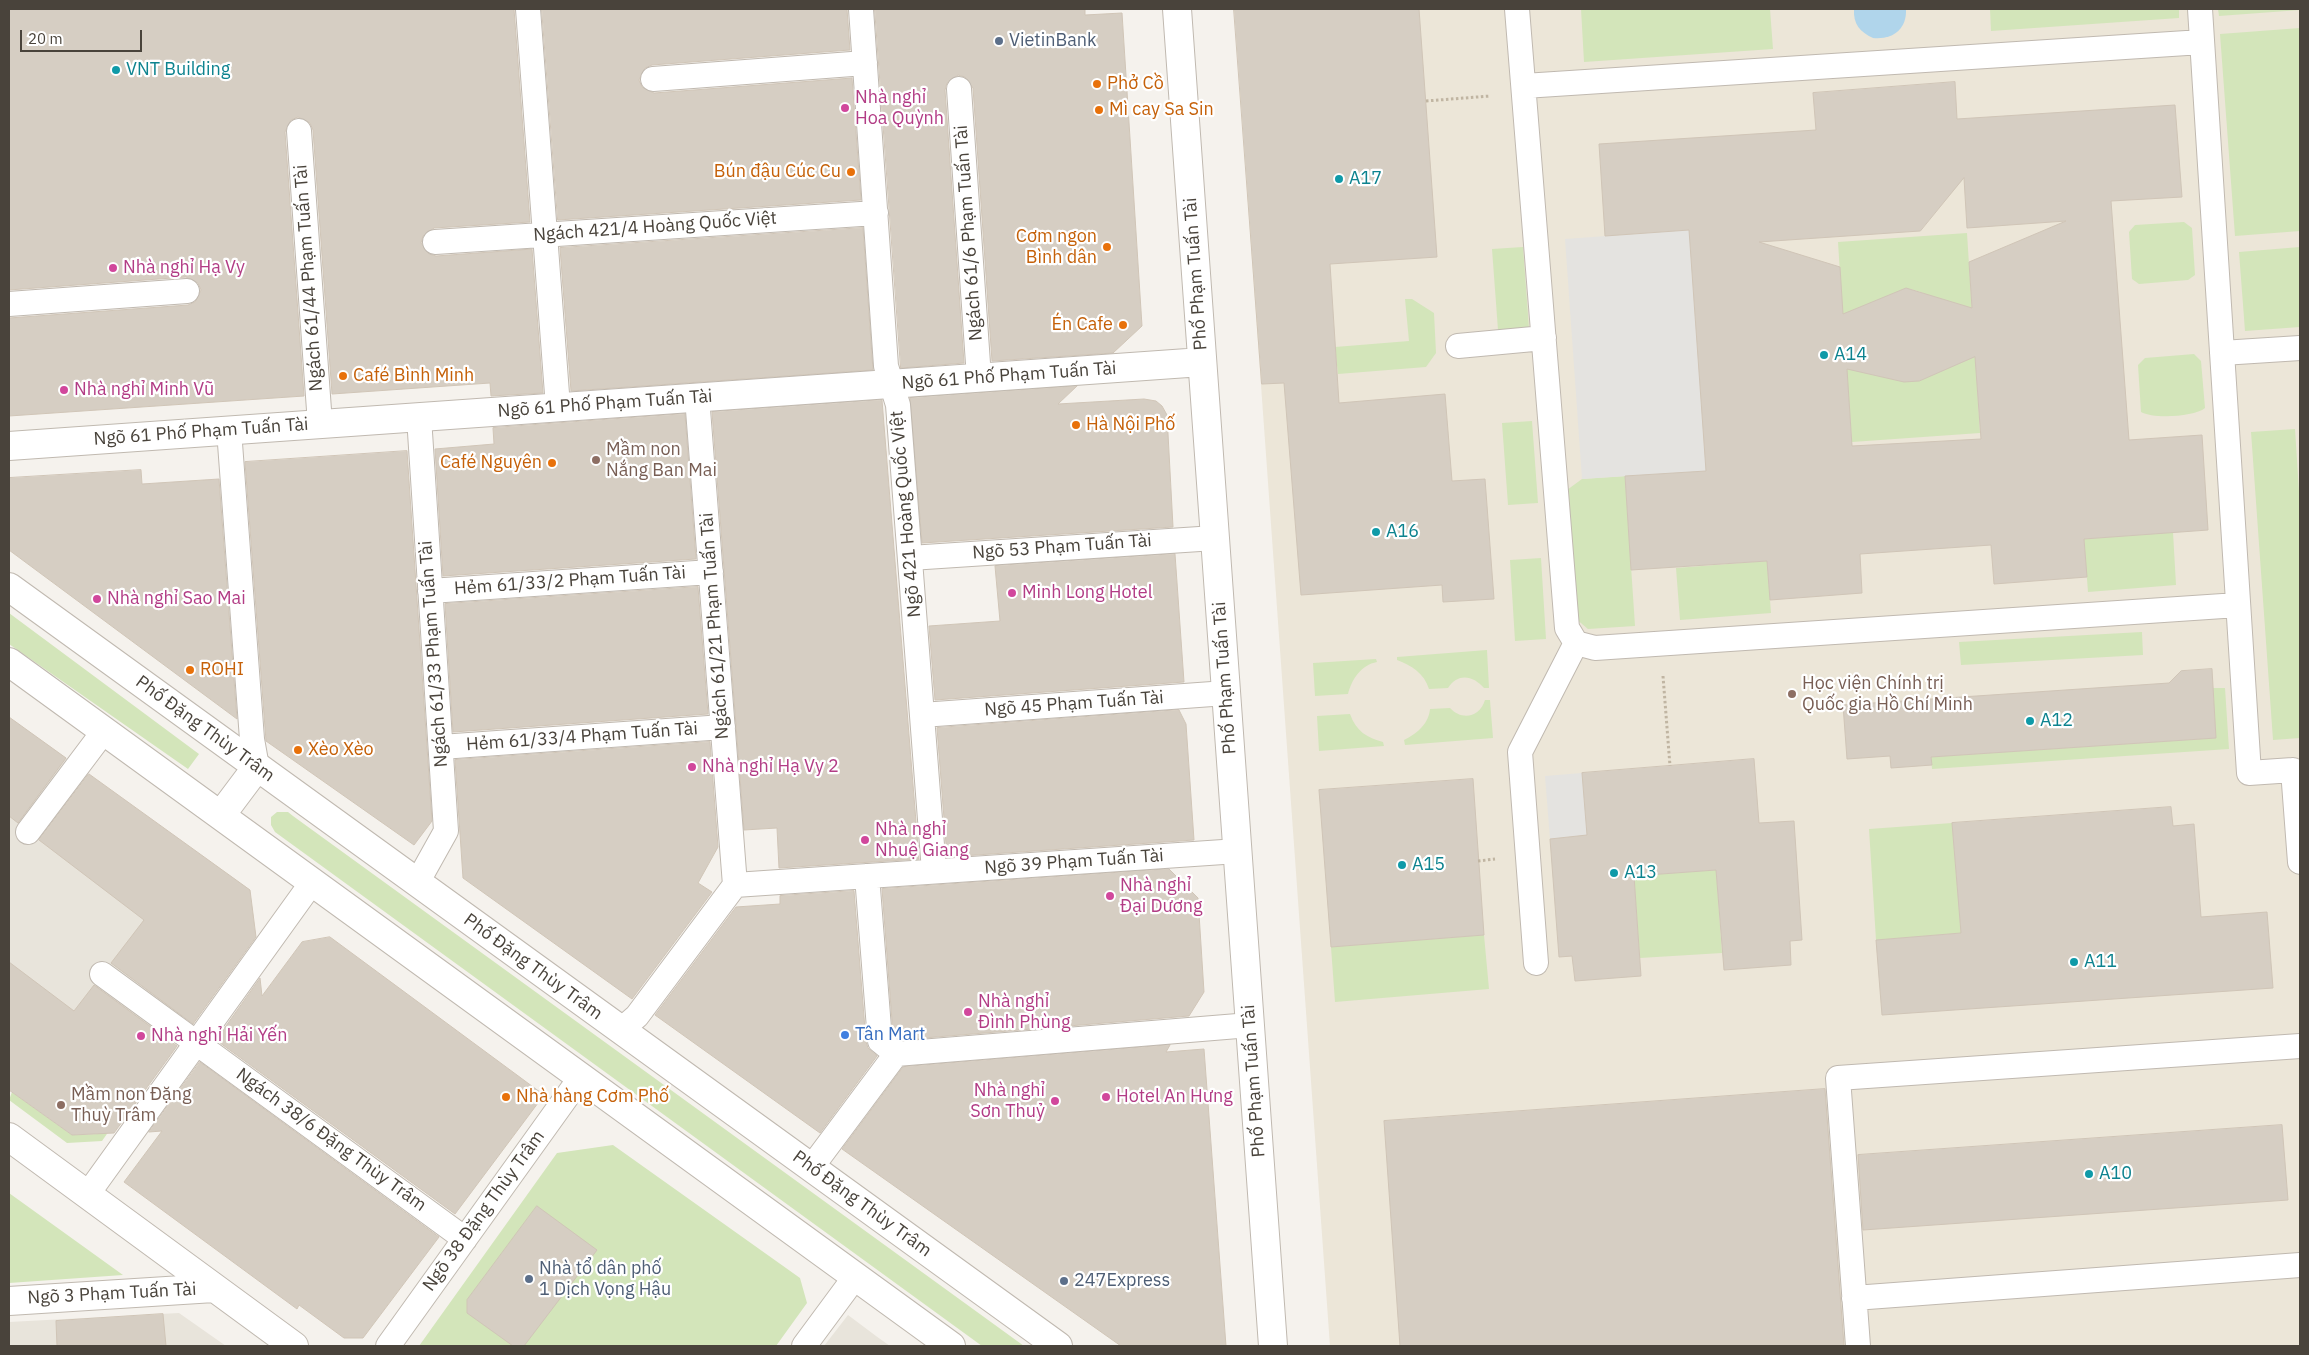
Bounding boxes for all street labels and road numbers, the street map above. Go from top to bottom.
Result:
street label: Ngách 61/6 Phạm Tuấn Tài [951,124,987,342]
street label: Ngách 61/44 Phạm Tuấn Tài [290,164,328,392]
street label: Phố Phạm Tuấn Tài [1180,197,1212,351]
street label: Ngách 421/4 Hoàng Quốc Việt [533,208,777,246]
street label: Ngõ 61 Phố Phạm Tuấn Tài [901,358,1117,394]
street label: Ngõ 61 Phố Phạm Tuấn Tài [497,386,713,422]
street label: Ngõ 421 Hoàng Quốc Việt [886,410,926,618]
street label: Ngõ 61 Phố Phạm Tuấn Tài [93,414,309,450]
street label: Ngách 61/21 Phạm Tuấn Tài [696,512,734,740]
street label: Ngõ 53 Phạm Tuấn Tài [972,530,1152,564]
street label: Ngách 61/33 Phạm Tuấn Tài [415,540,453,768]
street label: Hẻm 61/33/2 Phạm Tuấn Tài [453,562,687,600]
street label: Phố Phạm Tuấn Tài [1209,601,1241,755]
street label: Phố Đặng Thùy Trâm [131,671,279,787]
street label: Ngõ 45 Phạm Tuấn Tài [984,687,1164,721]
street label: Hẻm 61/33/4 Phạm Tuấn Tài [465,718,699,756]
street label: Ngõ 39 Phạm Tuấn Tài [984,845,1164,879]
street label: Phố Đặng Thùy Trâm [459,909,607,1025]
street label: Phố Phạm Tuấn Tài [1238,1004,1270,1158]
street label: Ngách 38/6 Đặng Thùy Trâm [232,1064,430,1216]
street label: Ngõ 38 Đặng Thùy Trâm [418,1126,550,1296]
street label: Phố Đặng Thùy Trâm [788,1146,936,1262]
street label: Ngõ 3 Phạm Tuấn Tài [27,1279,197,1309]

